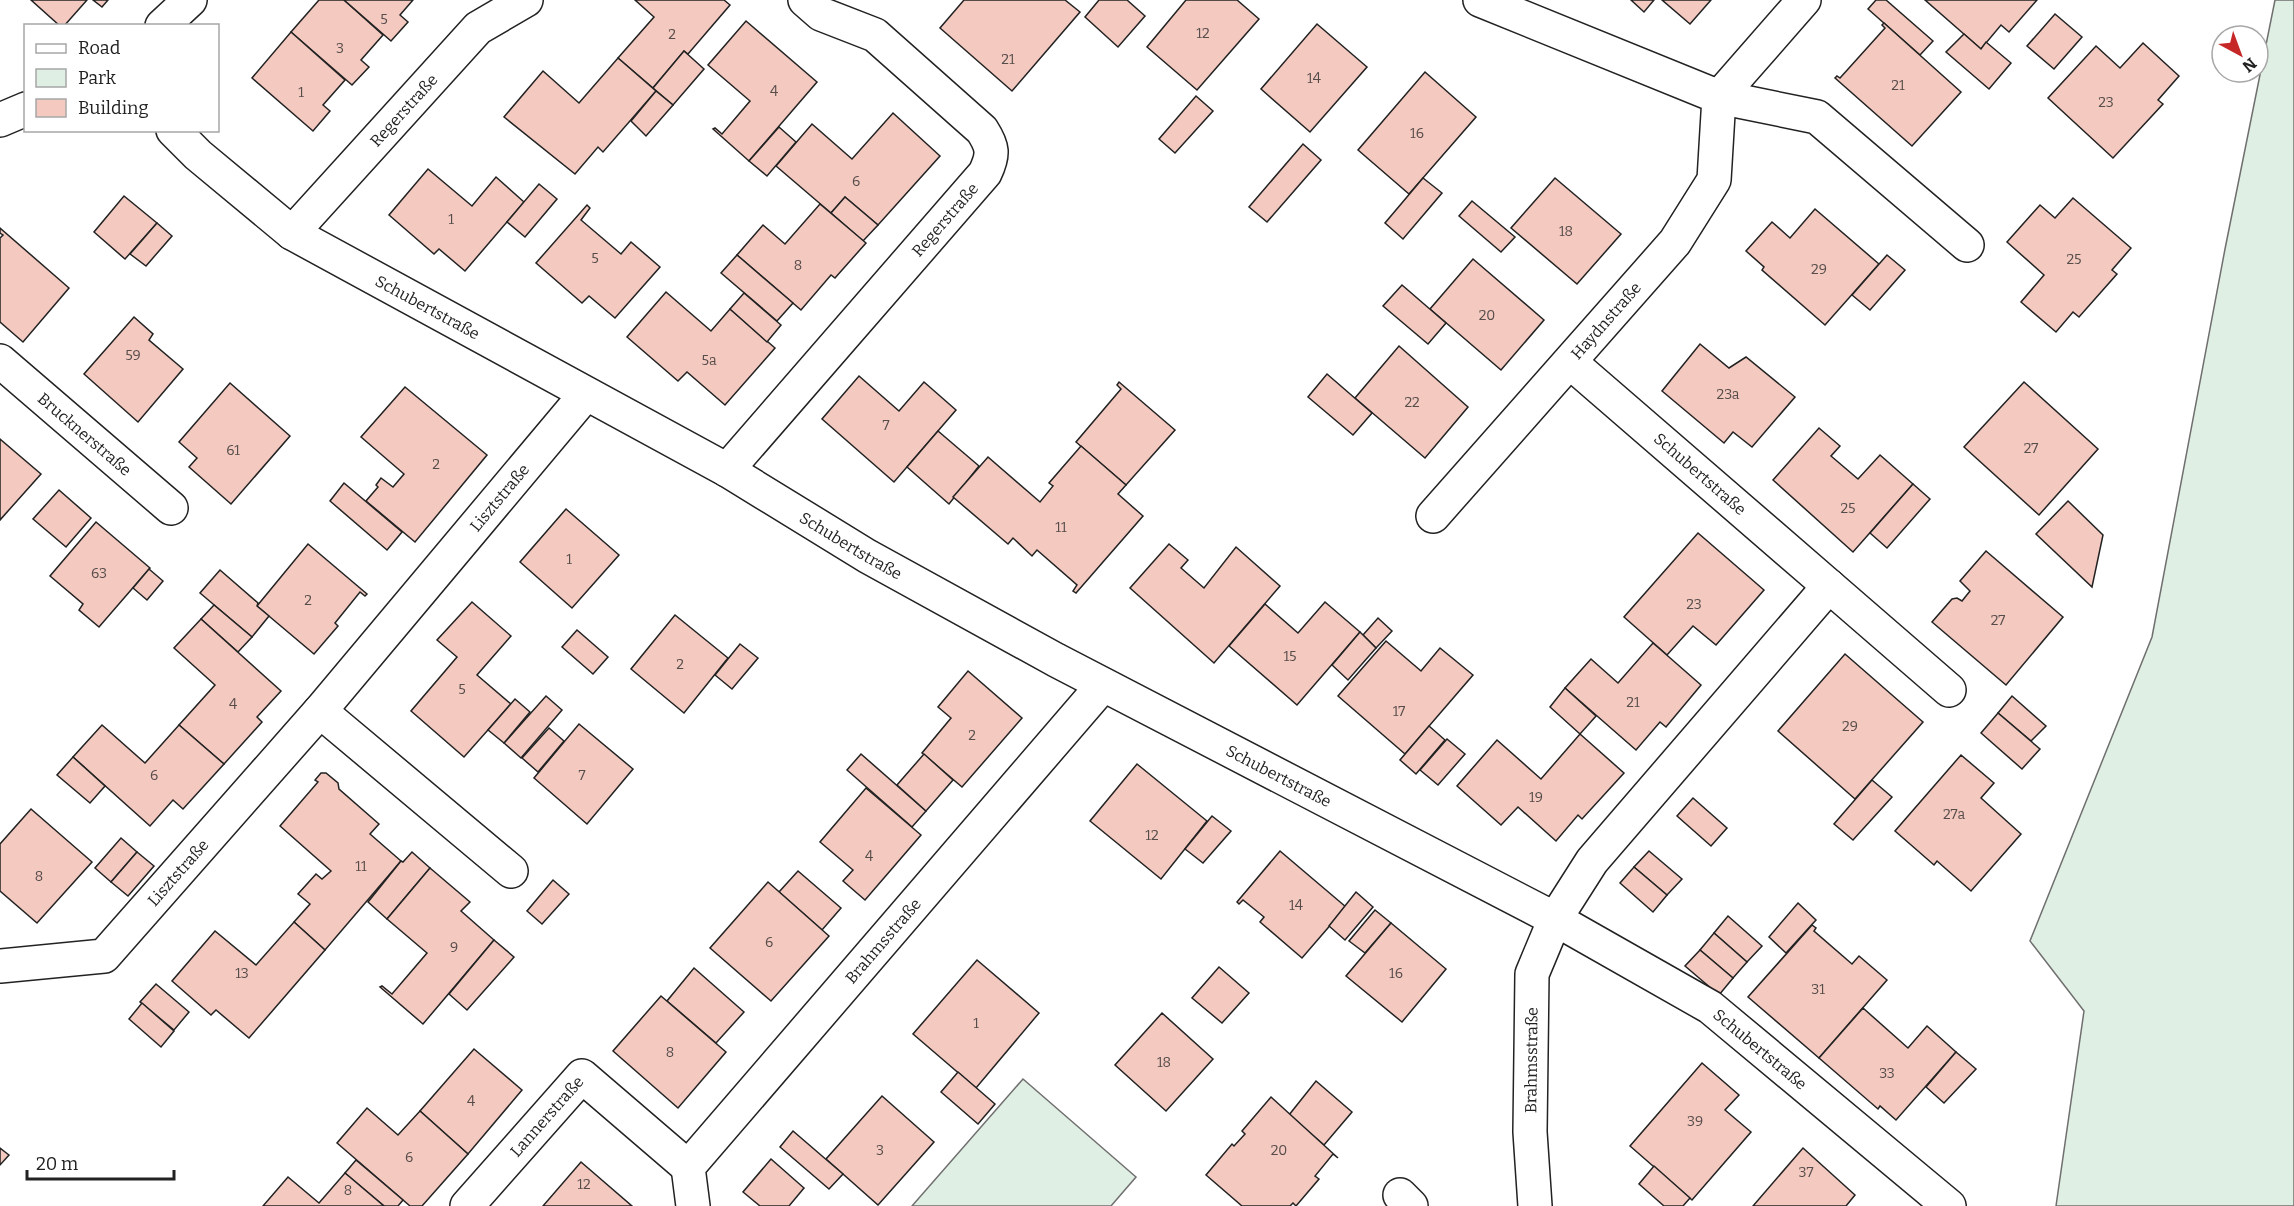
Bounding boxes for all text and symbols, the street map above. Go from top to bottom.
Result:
house number: 5 [380,11,388,28]
legend [24,24,219,132]
north arrow [2210,24,2270,84]
house number: 12 [1196,25,1210,42]
house number: 2 [668,26,676,43]
text: Road [78,37,121,59]
house number: 3 [336,40,344,57]
house number: 21 [1001,51,1015,68]
text: N [2239,54,2260,76]
text: Park [78,67,117,89]
street label: Regerstraße [366,70,441,150]
house number: 14 [1307,70,1321,87]
house number: 21 [1891,77,1905,94]
house number: 4 [770,83,778,100]
house number: 1 [298,84,304,101]
house number: 23 [2098,94,2114,111]
text: Building [78,97,149,119]
house number: 16 [1410,125,1424,142]
house number: 6 [852,173,860,190]
street label: Regerstraße [908,179,982,260]
house number: 1 [448,211,454,228]
house number: 18 [1559,223,1573,240]
house number: 5 [591,250,599,267]
house number: 25 [2066,251,2082,268]
house number: 8 [794,257,802,274]
house number: 29 [1811,261,1827,278]
street label: Schubertstraße [372,271,483,343]
street label: Haydnstraße [1567,278,1645,363]
house number: 20 [1479,307,1495,324]
house number: 59 [125,347,141,364]
house number: 5a [701,352,717,369]
house number: 23a [1717,386,1740,403]
street label: Brucknerstraße [34,389,136,479]
house number: 22 [1404,394,1420,411]
house number: 7 [882,417,890,434]
street label: Schubertstraße [1650,429,1750,519]
house number: 27 [2024,440,2038,457]
house number: 61 [226,442,240,459]
house number: 2 [432,456,440,473]
street label: Lisztstraße [466,460,533,535]
house number: 25 [1840,500,1856,517]
street label: Schubertstraße [796,508,905,583]
house number: 11 [1055,519,1067,536]
house number: 1 [566,551,572,568]
house number: 63 [91,565,107,582]
house number: 2 [304,592,312,609]
house number: 23 [1686,596,1702,613]
house number: 27 [1991,612,2005,629]
house number: 15 [1283,648,1297,665]
house number: 2 [676,656,684,673]
house number: 5 [458,681,466,698]
house number: 21 [1626,694,1640,711]
house number: 4 [229,696,237,713]
house number: 17 [1393,703,1405,720]
house number: 29 [1842,718,1858,735]
house number: 2 [968,727,976,744]
street label: Schubertstraße [1223,741,1335,811]
house number: 6 [150,767,158,784]
house number: 7 [578,767,586,784]
house number: 19 [1529,789,1543,806]
house number: 27a [1943,806,1965,823]
house number: 12 [1145,827,1159,844]
street label: Lisztstraße [143,835,212,909]
house number: 4 [865,848,873,865]
house number: 11 [355,858,367,875]
house number: 8 [35,868,43,885]
street label: Brahmsstraße [841,894,925,987]
house number: 14 [1289,897,1303,914]
house number: 6 [765,934,773,951]
house number: 9 [450,939,458,956]
house number: 13 [235,965,249,982]
house number: 16 [1389,965,1403,982]
house number: 31 [1811,981,1825,998]
street label: Schubertstraße [1710,1005,1811,1093]
street label: Brahmsstraße [1521,1007,1541,1113]
house number: 1 [973,1015,979,1032]
house number: 8 [666,1044,674,1061]
house number: 18 [1157,1054,1171,1071]
house number: 33 [1879,1065,1895,1082]
street label: Lannerstraße [506,1072,587,1160]
house number: 4 [467,1093,475,1110]
house number: 39 [1687,1113,1703,1130]
house number: 3 [876,1142,884,1159]
house number: 20 [1271,1142,1287,1159]
scale bar [27,1143,174,1181]
house number: 6 [405,1149,413,1166]
text: 20 m [36,1153,78,1175]
house number: 37 [1798,1164,1814,1181]
house number: 12 [577,1176,591,1193]
house number: 8 [344,1182,352,1199]

